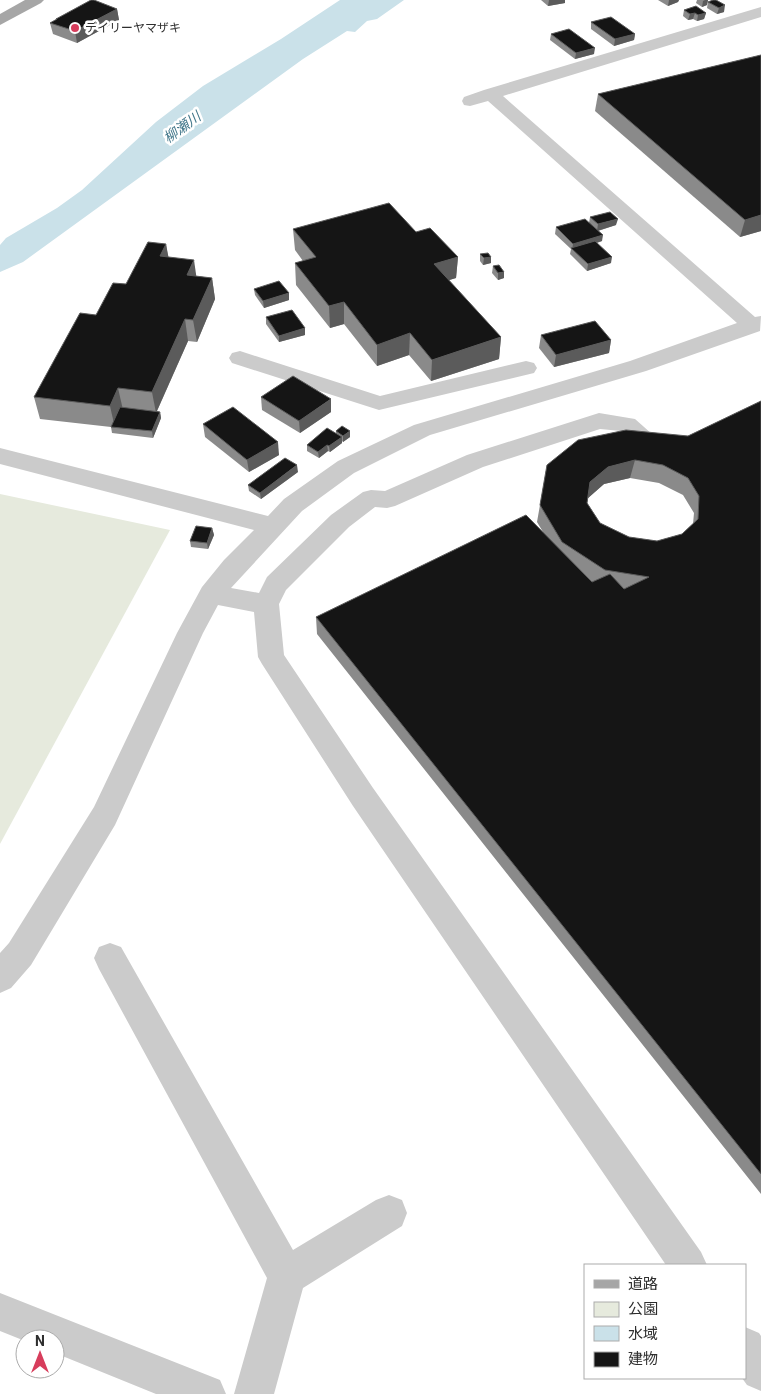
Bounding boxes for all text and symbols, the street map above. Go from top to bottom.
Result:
place label: デイリーヤマザキ [85,21,181,35]
marker: デイリーヤマザキ [69,22,81,34]
water label: 柳瀬川 [160,107,205,146]
legend [584,1264,746,1379]
text: 道路 [628,1275,658,1293]
text: 公園 [628,1300,658,1318]
text: 水域 [628,1325,658,1343]
north arrow [15,1329,65,1379]
text: N [35,1333,45,1349]
text: 建物 [628,1350,658,1368]

